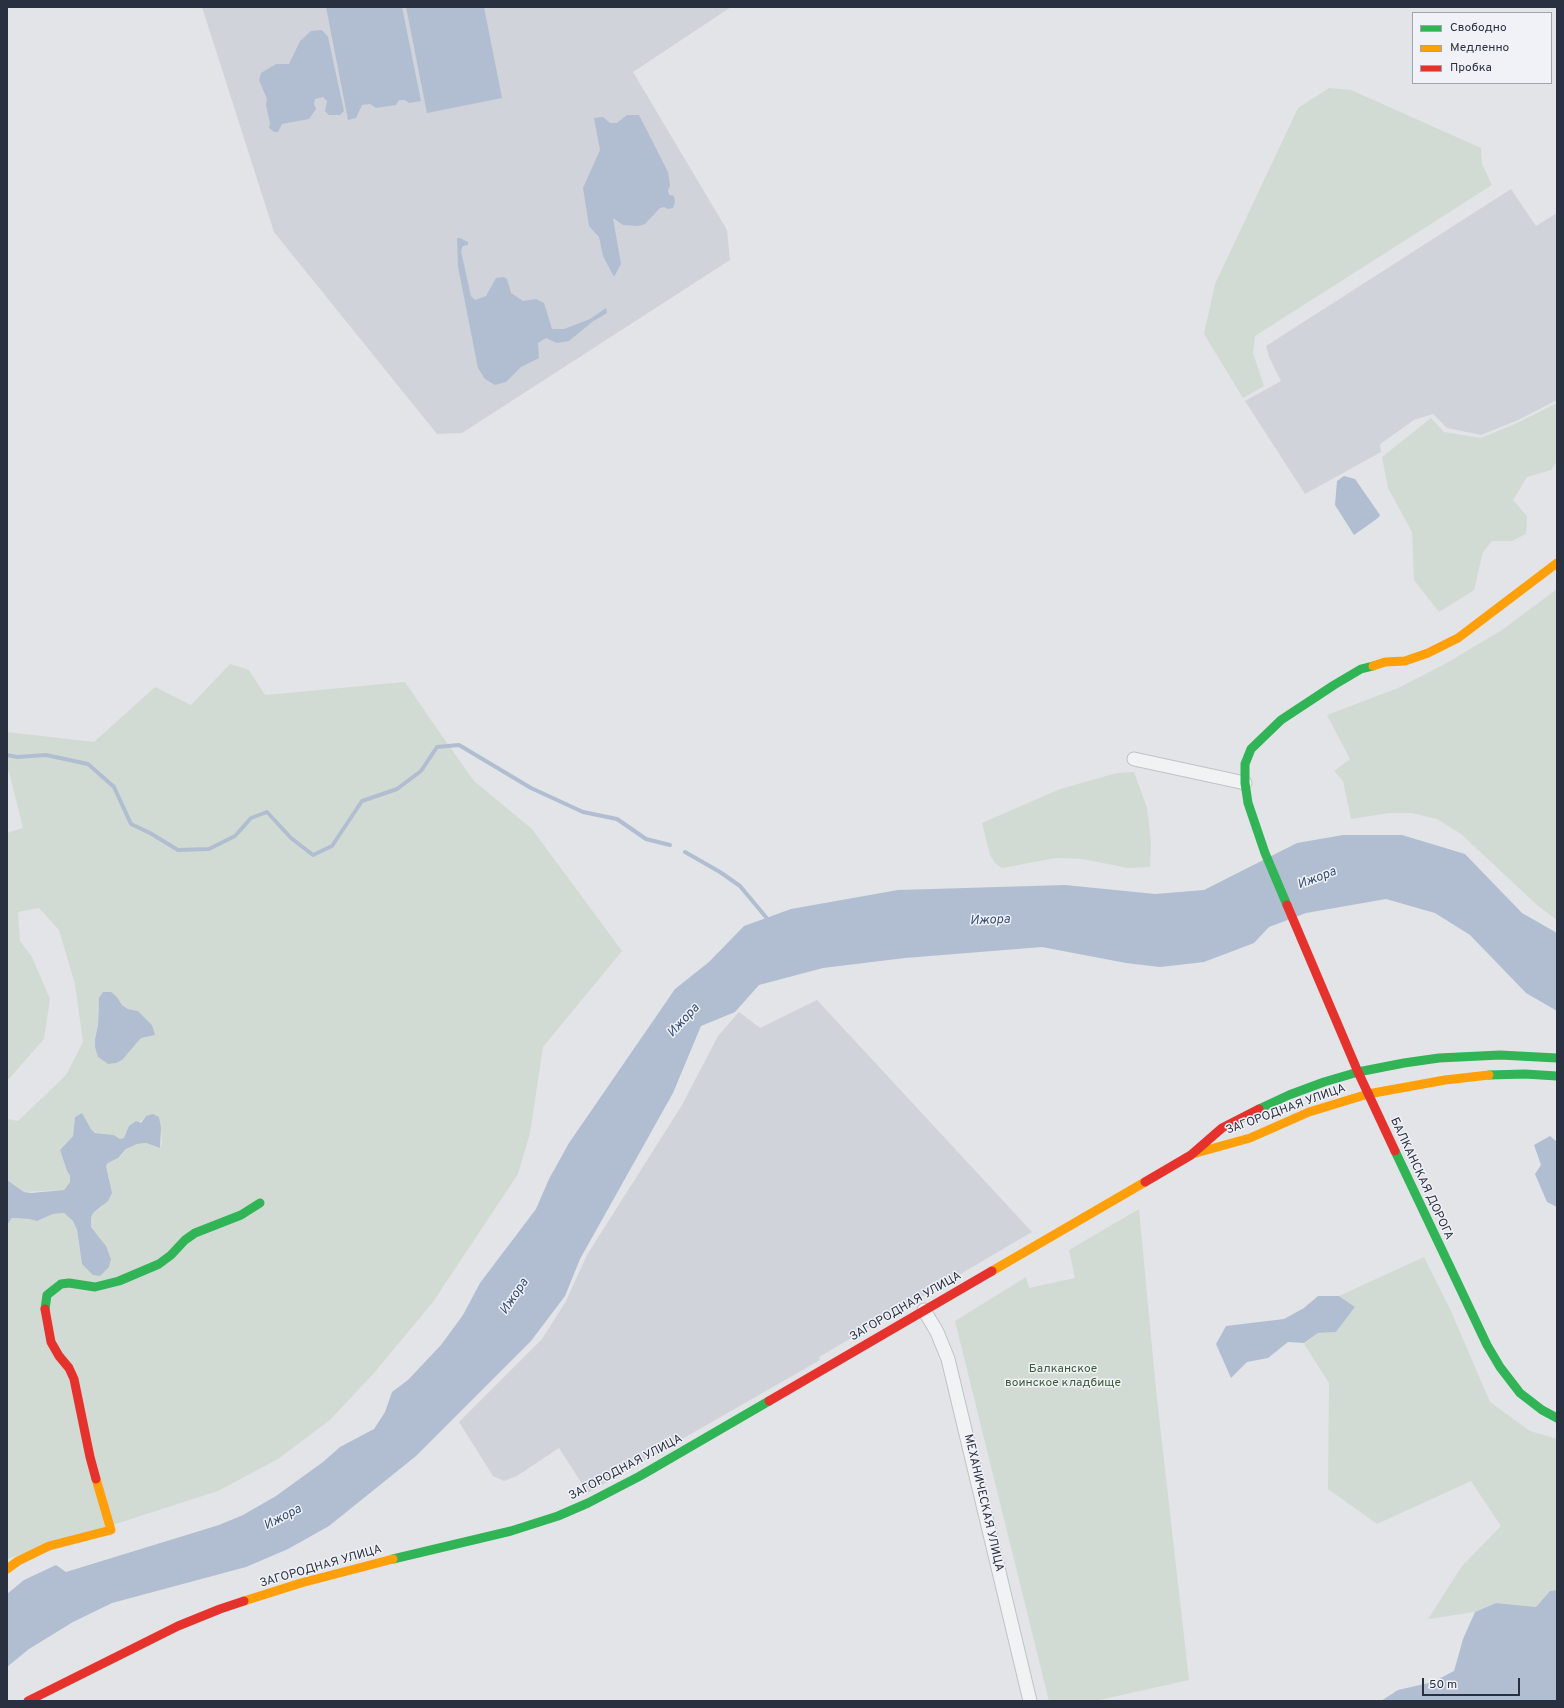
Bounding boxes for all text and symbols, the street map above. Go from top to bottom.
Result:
legend [1412,12,1552,84]
text: Свободно [1450,20,1507,36]
text: Медленно [1450,40,1509,56]
text: Пробка [1450,60,1492,76]
water label: Ижора [1295,865,1339,893]
water label: Ижора [970,913,1010,929]
water label: Ижора [665,1001,703,1041]
street label: ЗАГОРОДНАЯ УЛИЦА [1224,1082,1348,1138]
street label: БАЛКАНСКАЯ ДОРОГА [1386,1116,1456,1242]
street label: ЗАГОРОДНАЯ УЛИЦА [848,1269,964,1345]
water label: Ижора [497,1276,533,1318]
park label: Балканское воинское кладбище [1005,1363,1121,1391]
street label: ЗАГОРОДНАЯ УЛИЦА [567,1432,685,1504]
street label: МЕХАНИЧЕСКАЯ УЛИЦА [960,1433,1006,1573]
water label: Ижора [262,1502,304,1534]
street label: ЗАГОРОДНАЯ УЛИЦА [258,1543,384,1591]
scale bar [1424,1670,1522,1696]
text: 50 m [1429,1677,1457,1693]

